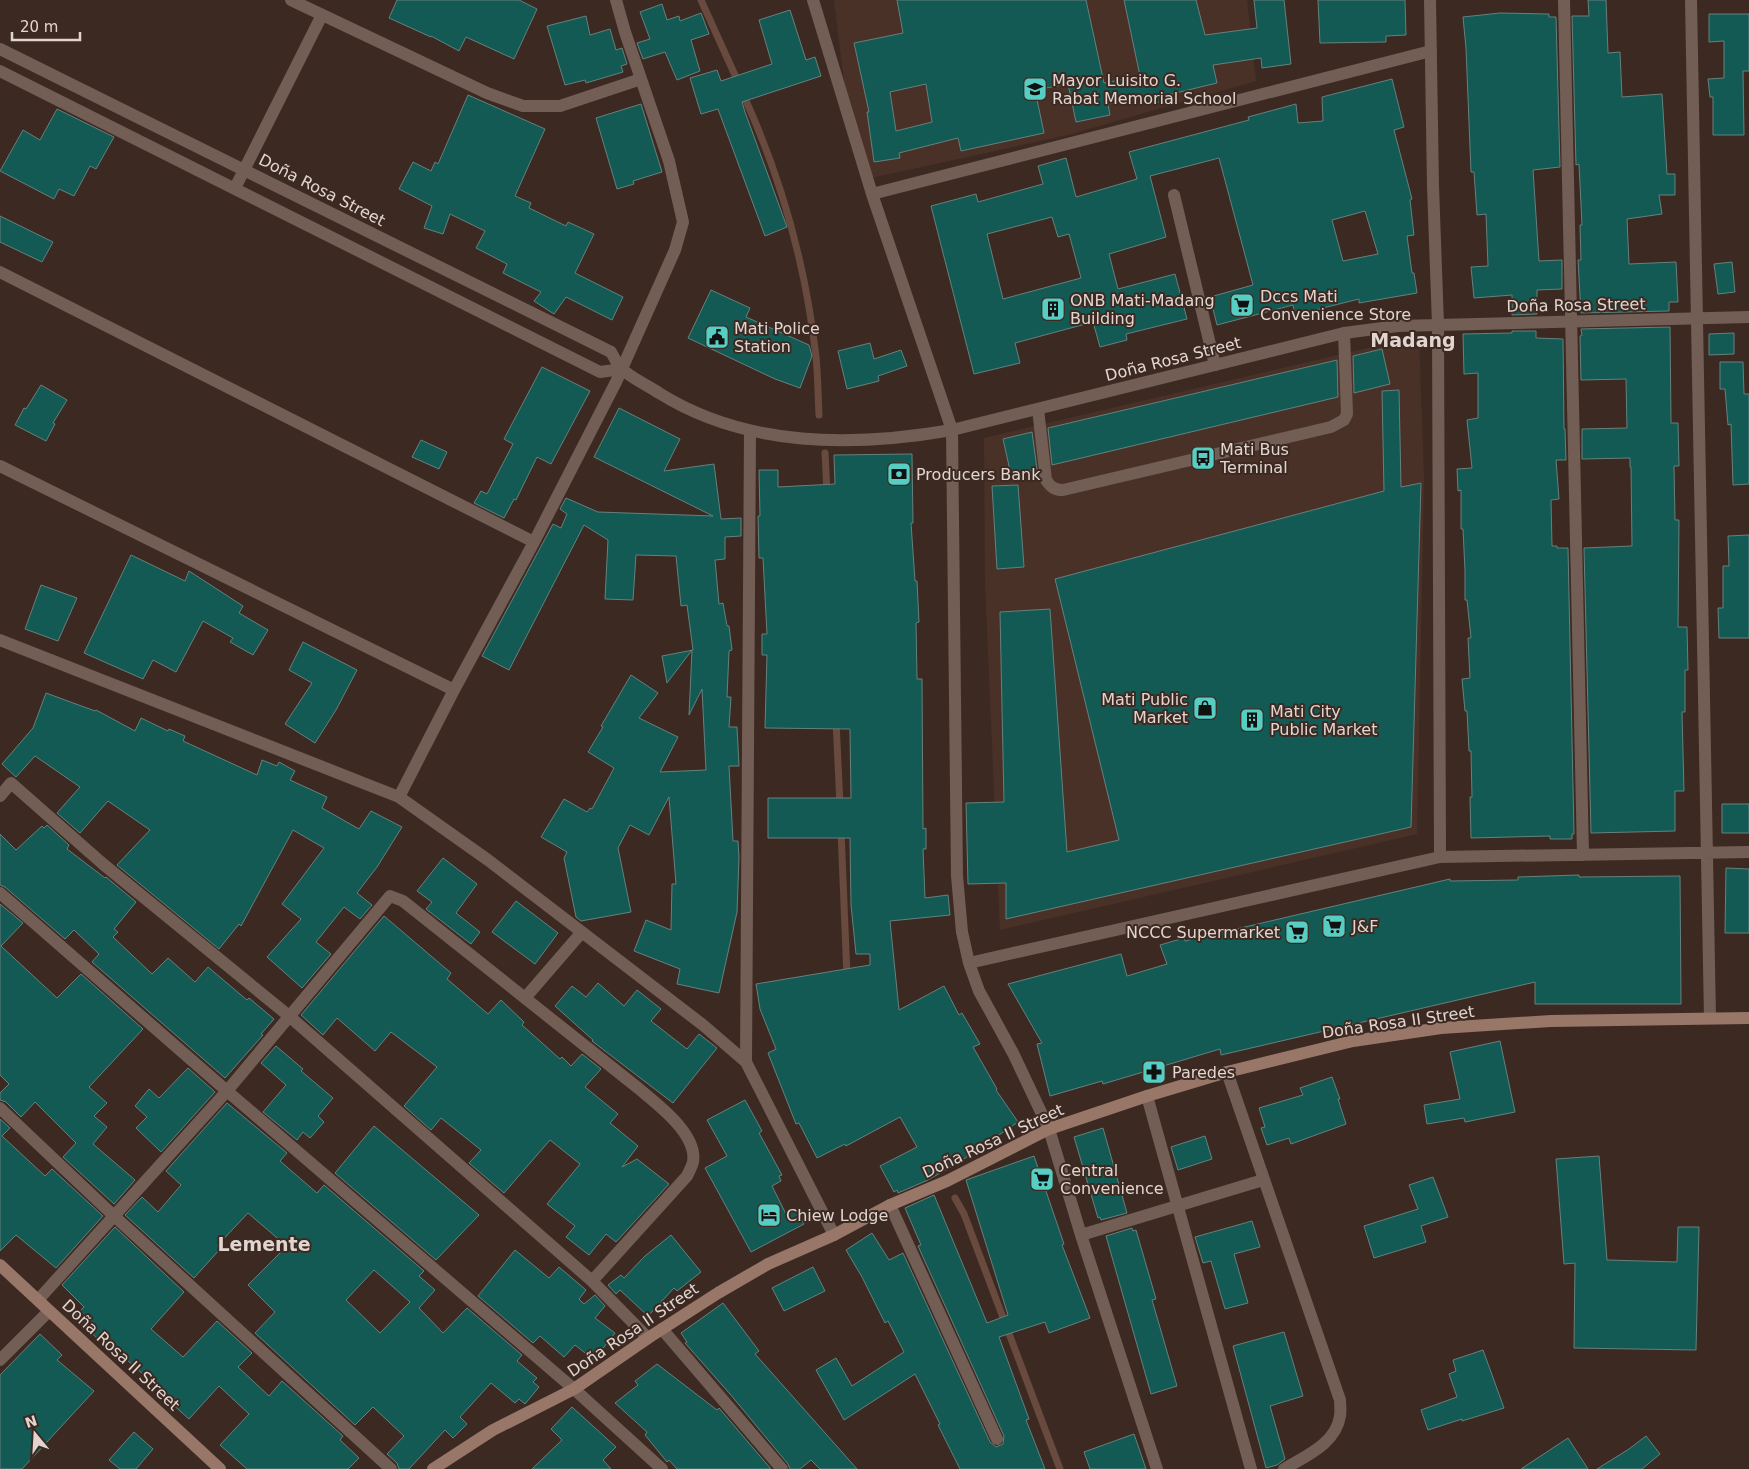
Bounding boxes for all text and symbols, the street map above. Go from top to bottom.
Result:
scale bar [12,10,80,42]
text: 20 m [20,18,58,36]
place label: Mayor Luisito G. Rabat Memorial School [1052,71,1236,108]
school or university icon: Mayor Luisito G. Rabat Memorial School [1022,76,1048,102]
street label: Doña Rosa Street [256,150,388,230]
place label: Dccs Mati Convenience Store [1260,287,1411,324]
place label: ONB Mati-Madang Building [1070,291,1215,328]
supermarket icon: Dccs Mati Convenience Store [1229,292,1255,318]
street label: Doña Rosa Street [1506,294,1646,316]
building icon: ONB Mati-Madang Building [1040,296,1066,322]
place label: Mati Police Station [734,319,820,356]
public building icon: Mati Police Station [704,324,730,350]
district label: Madang [1370,329,1456,351]
street label: Doña Rosa Street [1103,333,1243,385]
place label: Mati Bus Terminal [1219,440,1289,477]
bus stop icon: Mati Bus Terminal [1190,445,1216,471]
bank icon: Producers Bank [886,461,912,487]
place label: Producers Bank [916,465,1041,484]
place label: Mati Public Market [1101,690,1188,727]
shop icon: Mati Public Market [1192,695,1218,721]
place label: Mati City Public Market [1270,702,1377,739]
building icon: Mati City Public Market [1239,707,1265,733]
supermarket icon: J&F [1321,913,1347,939]
place label: J&F [1351,917,1378,936]
supermarket icon: NCCC Supermarket [1284,919,1310,945]
place label: NCCC Supermarket [1126,923,1280,942]
street label: Doña Rosa II Street [1321,1002,1475,1042]
pharmacy icon: Paredes [1141,1059,1167,1085]
place label: Paredes [1172,1063,1235,1082]
street label: Doña Rosa II Street [919,1100,1067,1182]
place label: Central Convenience [1060,1161,1164,1198]
supermarket icon: Central Convenience [1029,1166,1055,1192]
hotel icon: Chiew Lodge [756,1202,782,1228]
place label: Chiew Lodge [786,1206,888,1225]
district label: Lemente [217,1233,311,1255]
street label: Doña Rosa II Street [564,1279,702,1381]
street label: Doña Rosa II Street [58,1296,184,1414]
north arrow [10,1409,60,1459]
text: N [23,1412,39,1431]

